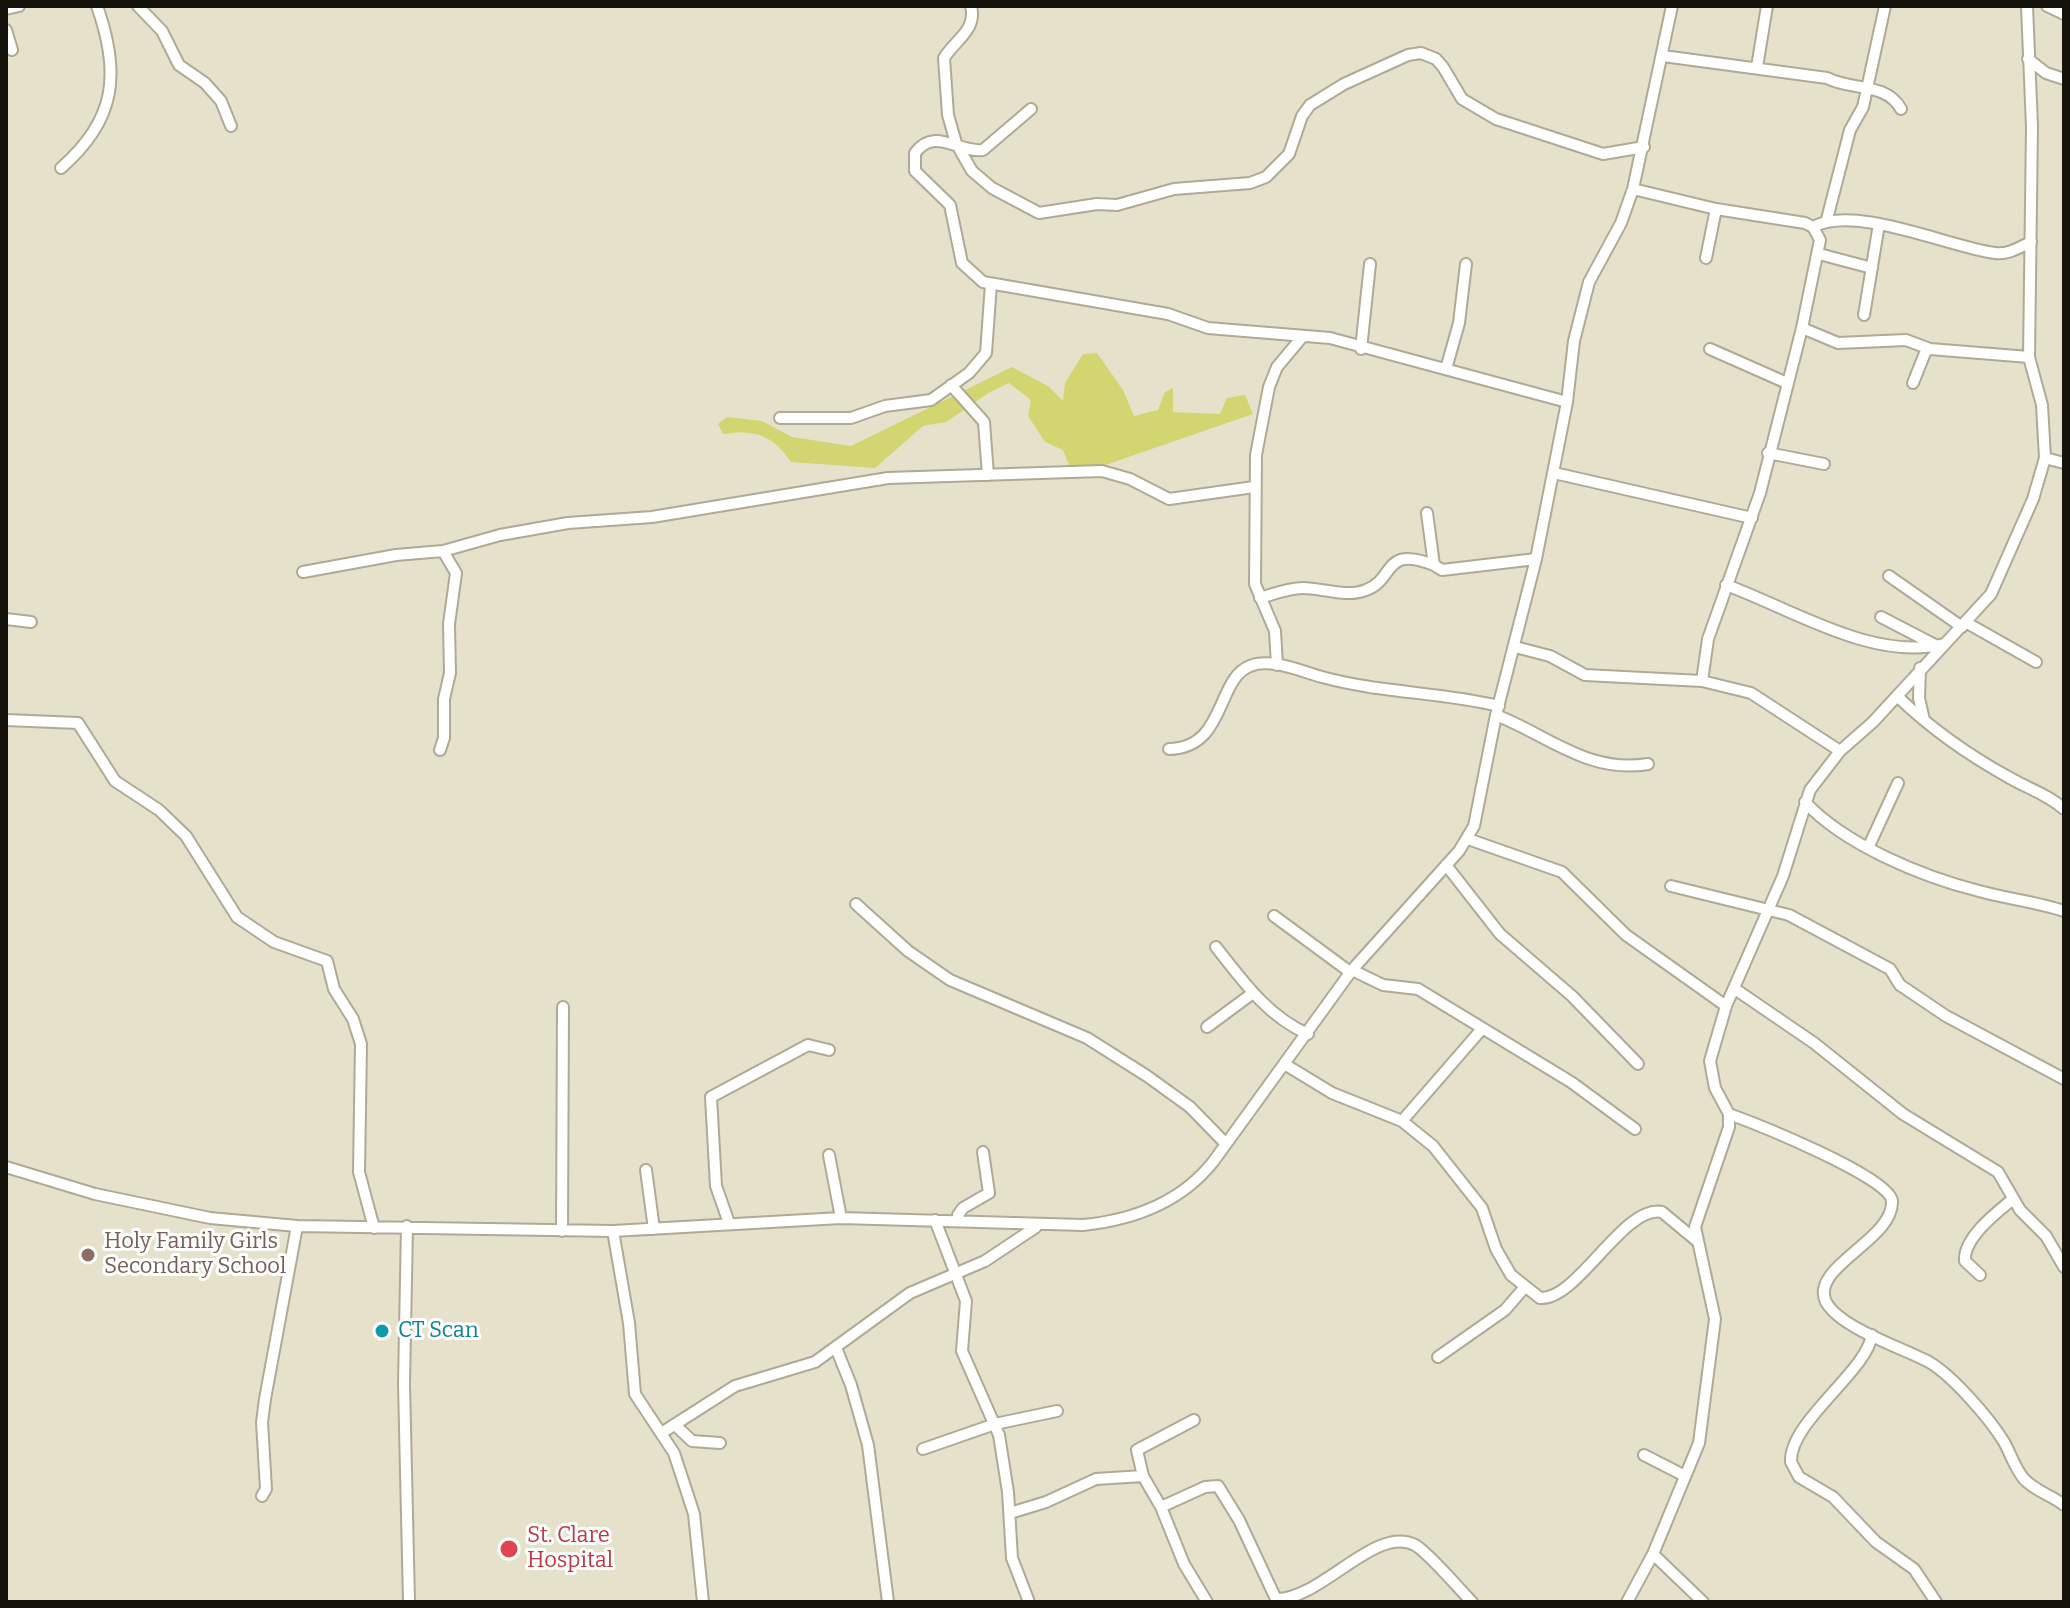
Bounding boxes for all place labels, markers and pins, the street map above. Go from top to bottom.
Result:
place label: Holy Family Girls Secondary School [104,1229,286,1280]
marker: Holy Family Girls Secondary School [79,1246,97,1264]
place label: CT Scan [398,1318,479,1344]
marker: CT Scan [373,1322,391,1340]
place label: St. Clare Hospital [527,1523,613,1574]
marker: St. Clare Hospital [498,1538,520,1560]

